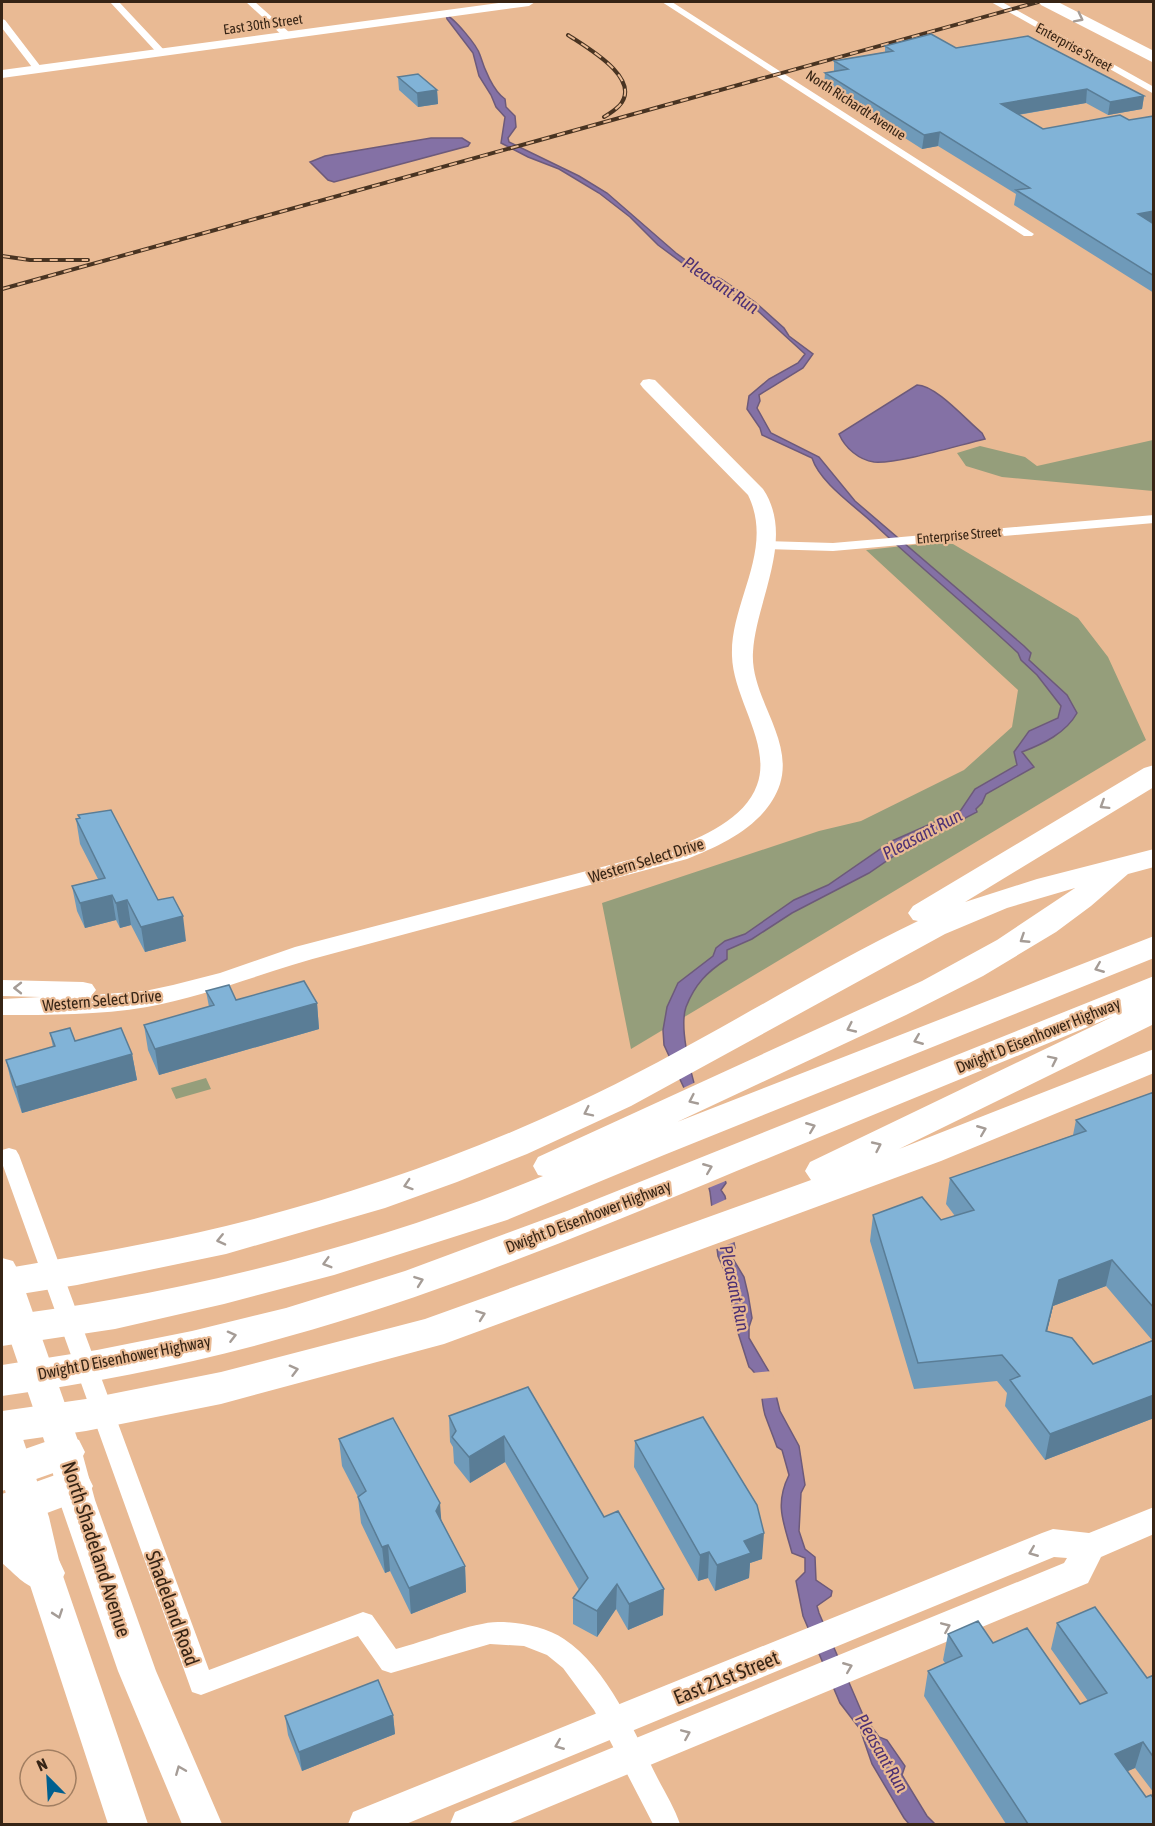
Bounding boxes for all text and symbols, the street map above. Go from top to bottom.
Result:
street label: East 30th Street [222,11,304,37]
one-way arrow [1073,11,1084,23]
street label: Enterprise Street [1033,19,1115,75]
street label: North Richardt Avenue [803,67,909,143]
water label: Pleasant Run [679,252,763,318]
street label: Enterprise Street [916,523,1002,547]
one-way arrow [1100,797,1110,809]
water label: Pleasant Run [879,804,966,864]
street label: Western Select Drive [586,834,706,886]
one-way arrow [1020,932,1031,943]
one-way arrow [1094,961,1105,973]
one-way arrow [14,982,23,994]
street label: Western Select Drive [42,986,162,1014]
street label: Dwight D Eisenhower Highway [953,994,1124,1077]
one-way arrow [846,1021,857,1033]
one-way arrow [913,1033,924,1045]
one-way arrow [1046,1056,1057,1067]
one-way arrow [688,1093,699,1105]
one-way arrow [584,1104,595,1116]
one-way arrow [805,1122,816,1134]
one-way arrow [976,1125,987,1137]
one-way arrow [871,1141,882,1153]
one-way arrow [702,1163,713,1176]
street label: Dwight D Eisenhower Highway [503,1176,674,1257]
one-way arrow [403,1178,414,1190]
one-way arrow [216,1233,226,1246]
water label: Pleasant Run [716,1243,754,1333]
one-way arrow [322,1255,332,1268]
one-way arrow [413,1276,424,1289]
one-way arrow [475,1309,485,1322]
one-way arrow [227,1330,237,1343]
street label: Dwight D Eisenhower Highway [36,1331,213,1384]
one-way arrow [289,1365,299,1378]
street label: North Shadeland Avenue [58,1458,136,1640]
one-way arrow [1028,1545,1039,1557]
street label: Shadeland Road [142,1547,204,1669]
one-way arrow [51,1608,63,1619]
one-way arrow [939,1622,950,1634]
street label: East 21st Street [670,1645,782,1709]
one-way arrow [842,1662,853,1674]
water label: Pleasant Run [851,1710,913,1796]
one-way arrow [679,1729,690,1741]
one-way arrow [555,1738,566,1750]
north arrow [18,1748,78,1808]
text: N [34,1754,50,1774]
one-way arrow [175,1766,187,1777]

